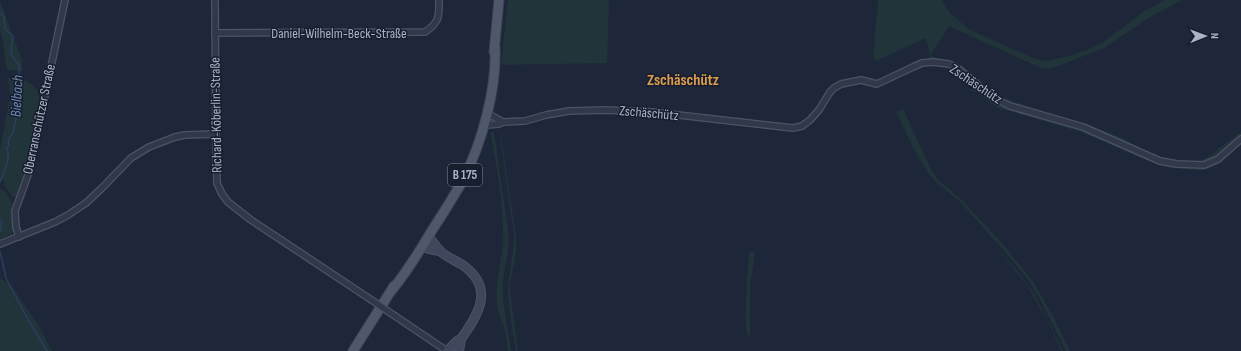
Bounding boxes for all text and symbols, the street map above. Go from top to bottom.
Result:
north arrow [1185,16,1225,56]
street label: Daniel-Wilhelm-Beck-Straße [271,25,407,42]
text: N [1208,33,1221,39]
street label: Richard-Köberlin-Straße [206,57,226,173]
street label: Zschäschütz [947,60,1005,108]
street label: Oberranschützer Straße [19,62,59,176]
district label: Zschäschütz [647,71,719,90]
water label: Bielbach [6,74,28,118]
street label: Zschäschütz [619,102,679,124]
road number: B 175 [448,164,482,186]

